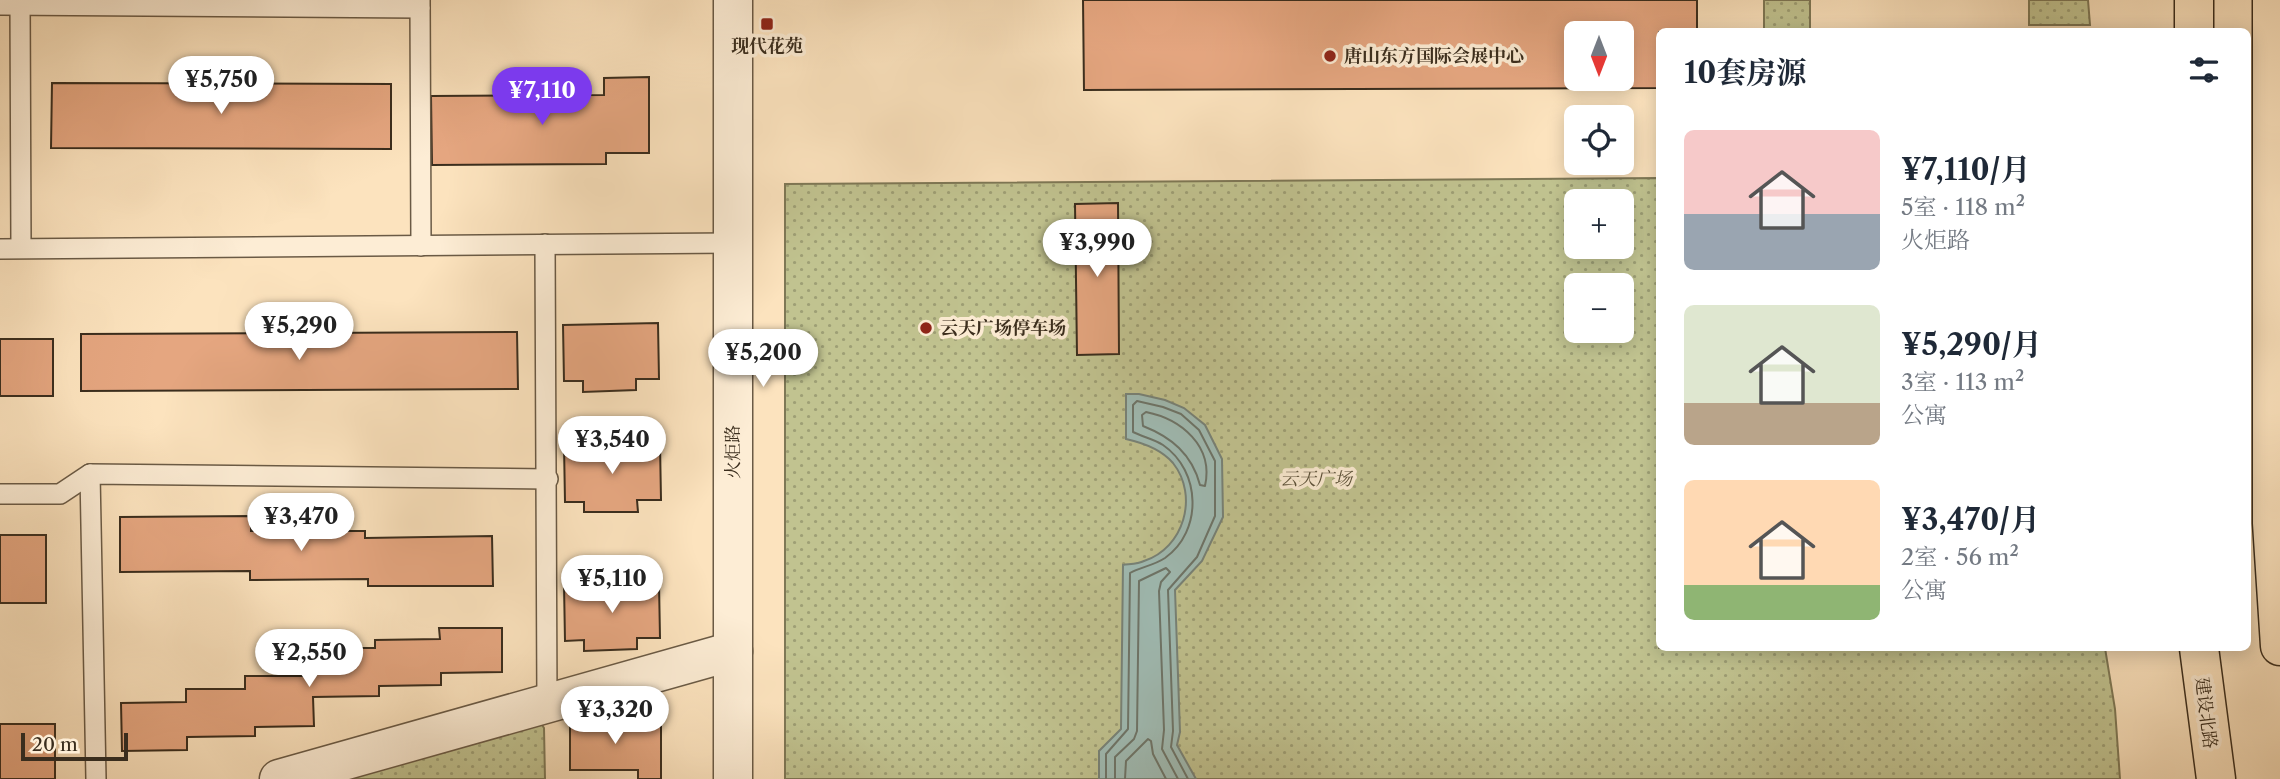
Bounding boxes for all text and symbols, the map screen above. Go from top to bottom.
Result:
marker: 现代花苑 [759,16,775,32]
north arrow [1564,21,1634,91]
map controls [1564,21,1634,343]
place label: 现代花苑 [731,35,803,57]
place label: 唐山东方国际会展中心 [1344,45,1524,67]
marker: 唐山东方国际会展中心 [1322,48,1338,64]
icon: filters [2185,51,2223,89]
text: 10套房源 [1684,54,1806,91]
pin: ¥5,750 [164,57,278,116]
text: ¥5,750 [184,65,258,93]
pin: ¥7,110 [485,68,599,127]
text: ¥7,110 [508,76,576,104]
button: locate [1564,105,1634,175]
text: ¥7,110/月 [1901,151,2030,188]
icon: home [1740,158,1824,242]
button: + [1564,189,1634,259]
text: 5室 · 118 m² [1901,193,2025,221]
pin: ¥3,990 [1040,219,1154,279]
text: 火炬路 [1901,226,1970,254]
text: ¥3,990 [1059,228,1135,256]
button: − [1564,273,1634,343]
pin: ¥5,290 [242,302,356,362]
text: ¥5,290 [261,311,337,339]
place label: 云天广场停车场 [940,317,1066,339]
marker: 云天广场停车场 [918,320,934,336]
text: ¥5,290/月 [1901,326,2042,363]
pin: ¥5,200 [706,330,820,389]
icon: home [1740,333,1824,417]
text: ¥5,200 [724,338,802,366]
text: 3室 · 113 m² [1901,368,2024,396]
text: 公寓 [1901,401,1947,429]
pin: ¥3,540 [555,416,669,476]
text: ¥3,540 [574,425,650,453]
street label: 火炬路 [722,425,744,479]
park label: 云天广场 [1280,468,1354,490]
pin: ¥3,470 [244,494,358,553]
text: ¥3,470/月 [1901,501,2040,538]
text: ¥3,470 [263,502,339,530]
icon: home [1740,508,1824,592]
text: 2室 · 56 m² [1901,543,2019,571]
pin: ¥5,110 [555,556,669,615]
text: ¥5,110 [577,564,647,592]
text: 公寓 [1901,576,1947,604]
pin: ¥2,550 [252,630,366,689]
text: ¥2,550 [271,638,347,666]
street label: 建设北路 [2191,676,2221,750]
pin: ¥3,320 [558,686,672,746]
text: ¥3,320 [577,695,653,723]
scale bar [21,730,128,762]
text: 20 m [32,733,78,756]

